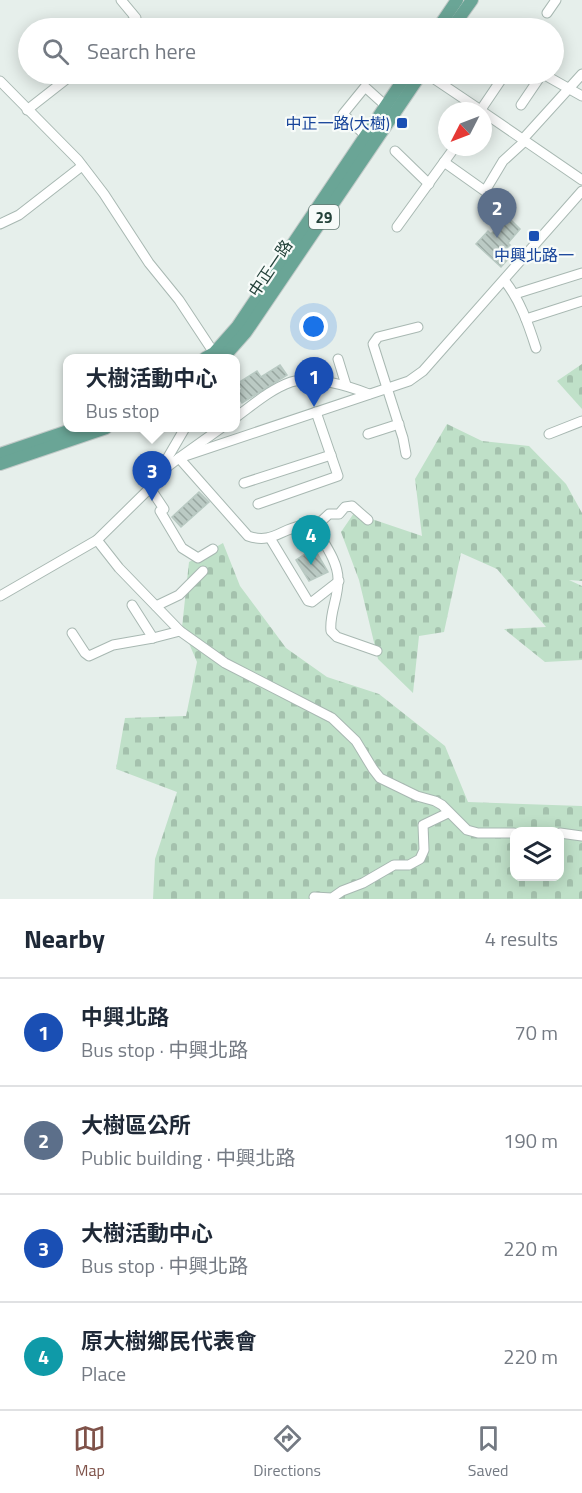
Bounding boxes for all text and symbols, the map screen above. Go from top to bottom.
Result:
search box [18,18,564,84]
text: Search here [87,34,196,68]
icon: search [39,35,72,68]
north arrow [438,102,492,156]
place label: 中正一路(大樹) [286,111,390,135]
marker: 中正一路(大樹) [395,116,409,130]
pin: 2 [478,188,516,238]
road number: 29 [309,205,339,229]
marker: 中興北路一 [527,229,541,243]
street label: 中正一路 [242,235,298,301]
place label: 中興北路一 [494,243,574,267]
your location [299,312,328,341]
popup [63,354,240,432]
pin: 1 [294,358,334,407]
text: 大樹活動中心 [85,361,218,395]
text: Bus stop [85,395,160,426]
pin: 3 [132,452,172,501]
pin: 4 [292,516,330,565]
map controls [510,827,564,881]
button: layers [510,827,564,881]
text: Nearby [24,919,105,958]
text: 4 results [485,923,558,954]
text: 中興北路 [81,1000,169,1034]
text: 1 [38,1017,49,1048]
text: 70 m [514,1017,558,1048]
text: Bus stop · 中興北路 [81,1034,248,1065]
text: 大樹區公所 [81,1108,191,1142]
text: 2 [38,1125,49,1156]
text: 190 m [503,1125,558,1156]
text: Public building · 中興北路 [81,1142,295,1173]
text: 大樹活動中心 [81,1216,213,1250]
text: 3 [38,1233,49,1264]
text: 220 m [503,1233,558,1264]
text: Bus stop · 中興北路 [81,1250,248,1281]
text: 原大樹鄉民代表會 [81,1324,257,1358]
text: 4 [38,1341,49,1372]
text: 220 m [503,1341,558,1372]
text: Place [81,1358,126,1389]
tab: Map [73,1422,106,1482]
tab: Directions [253,1422,321,1482]
tab: Saved [468,1422,509,1482]

